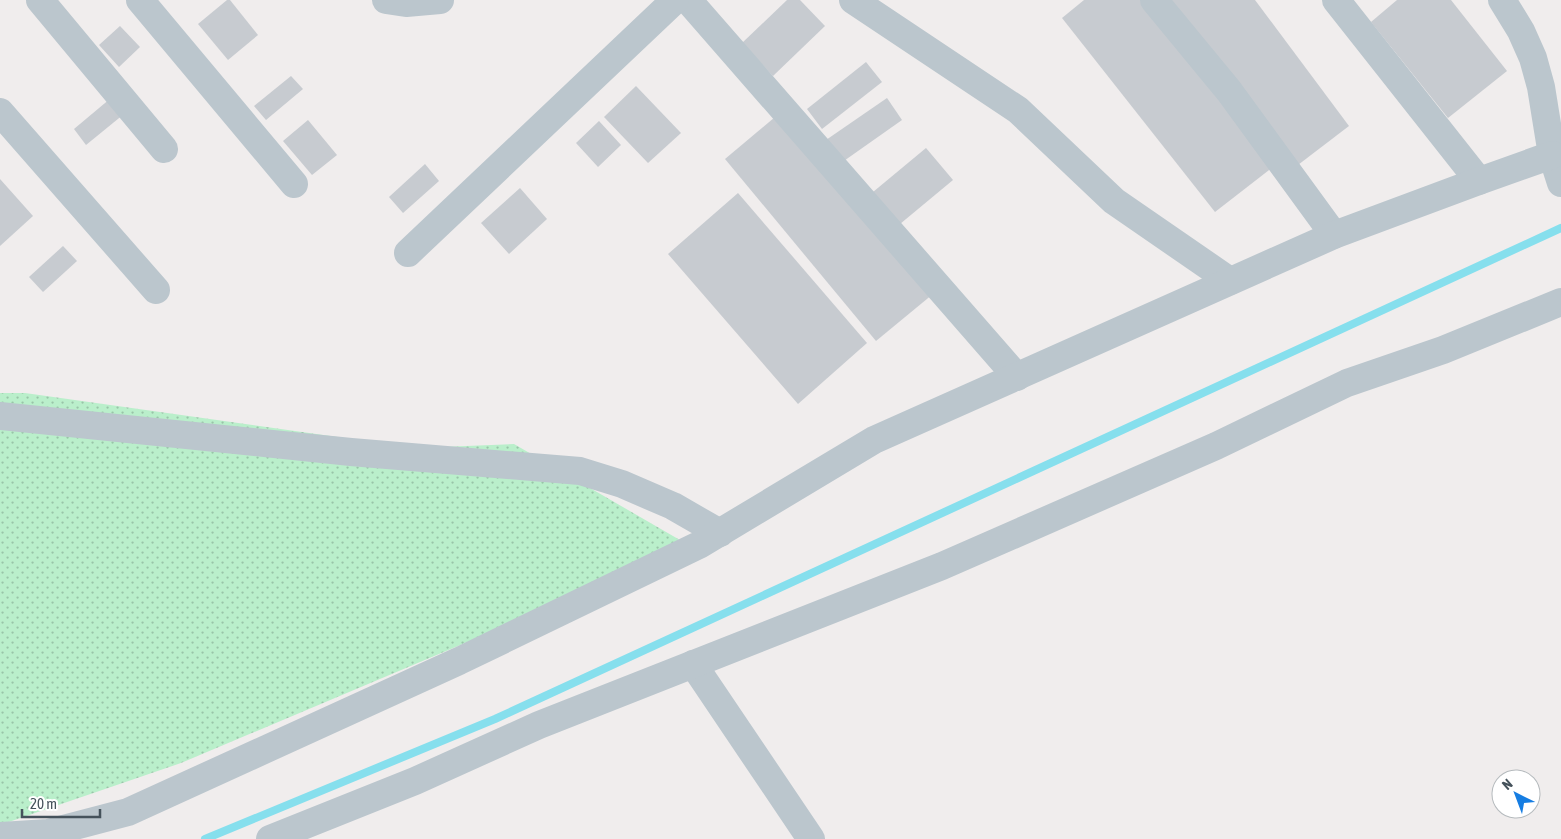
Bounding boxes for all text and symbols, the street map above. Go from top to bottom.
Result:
north arrow [1491,769,1541,819]
text: N [1499,776,1516,793]
scale bar [22,786,100,818]
text: 20 m [30,795,57,812]

